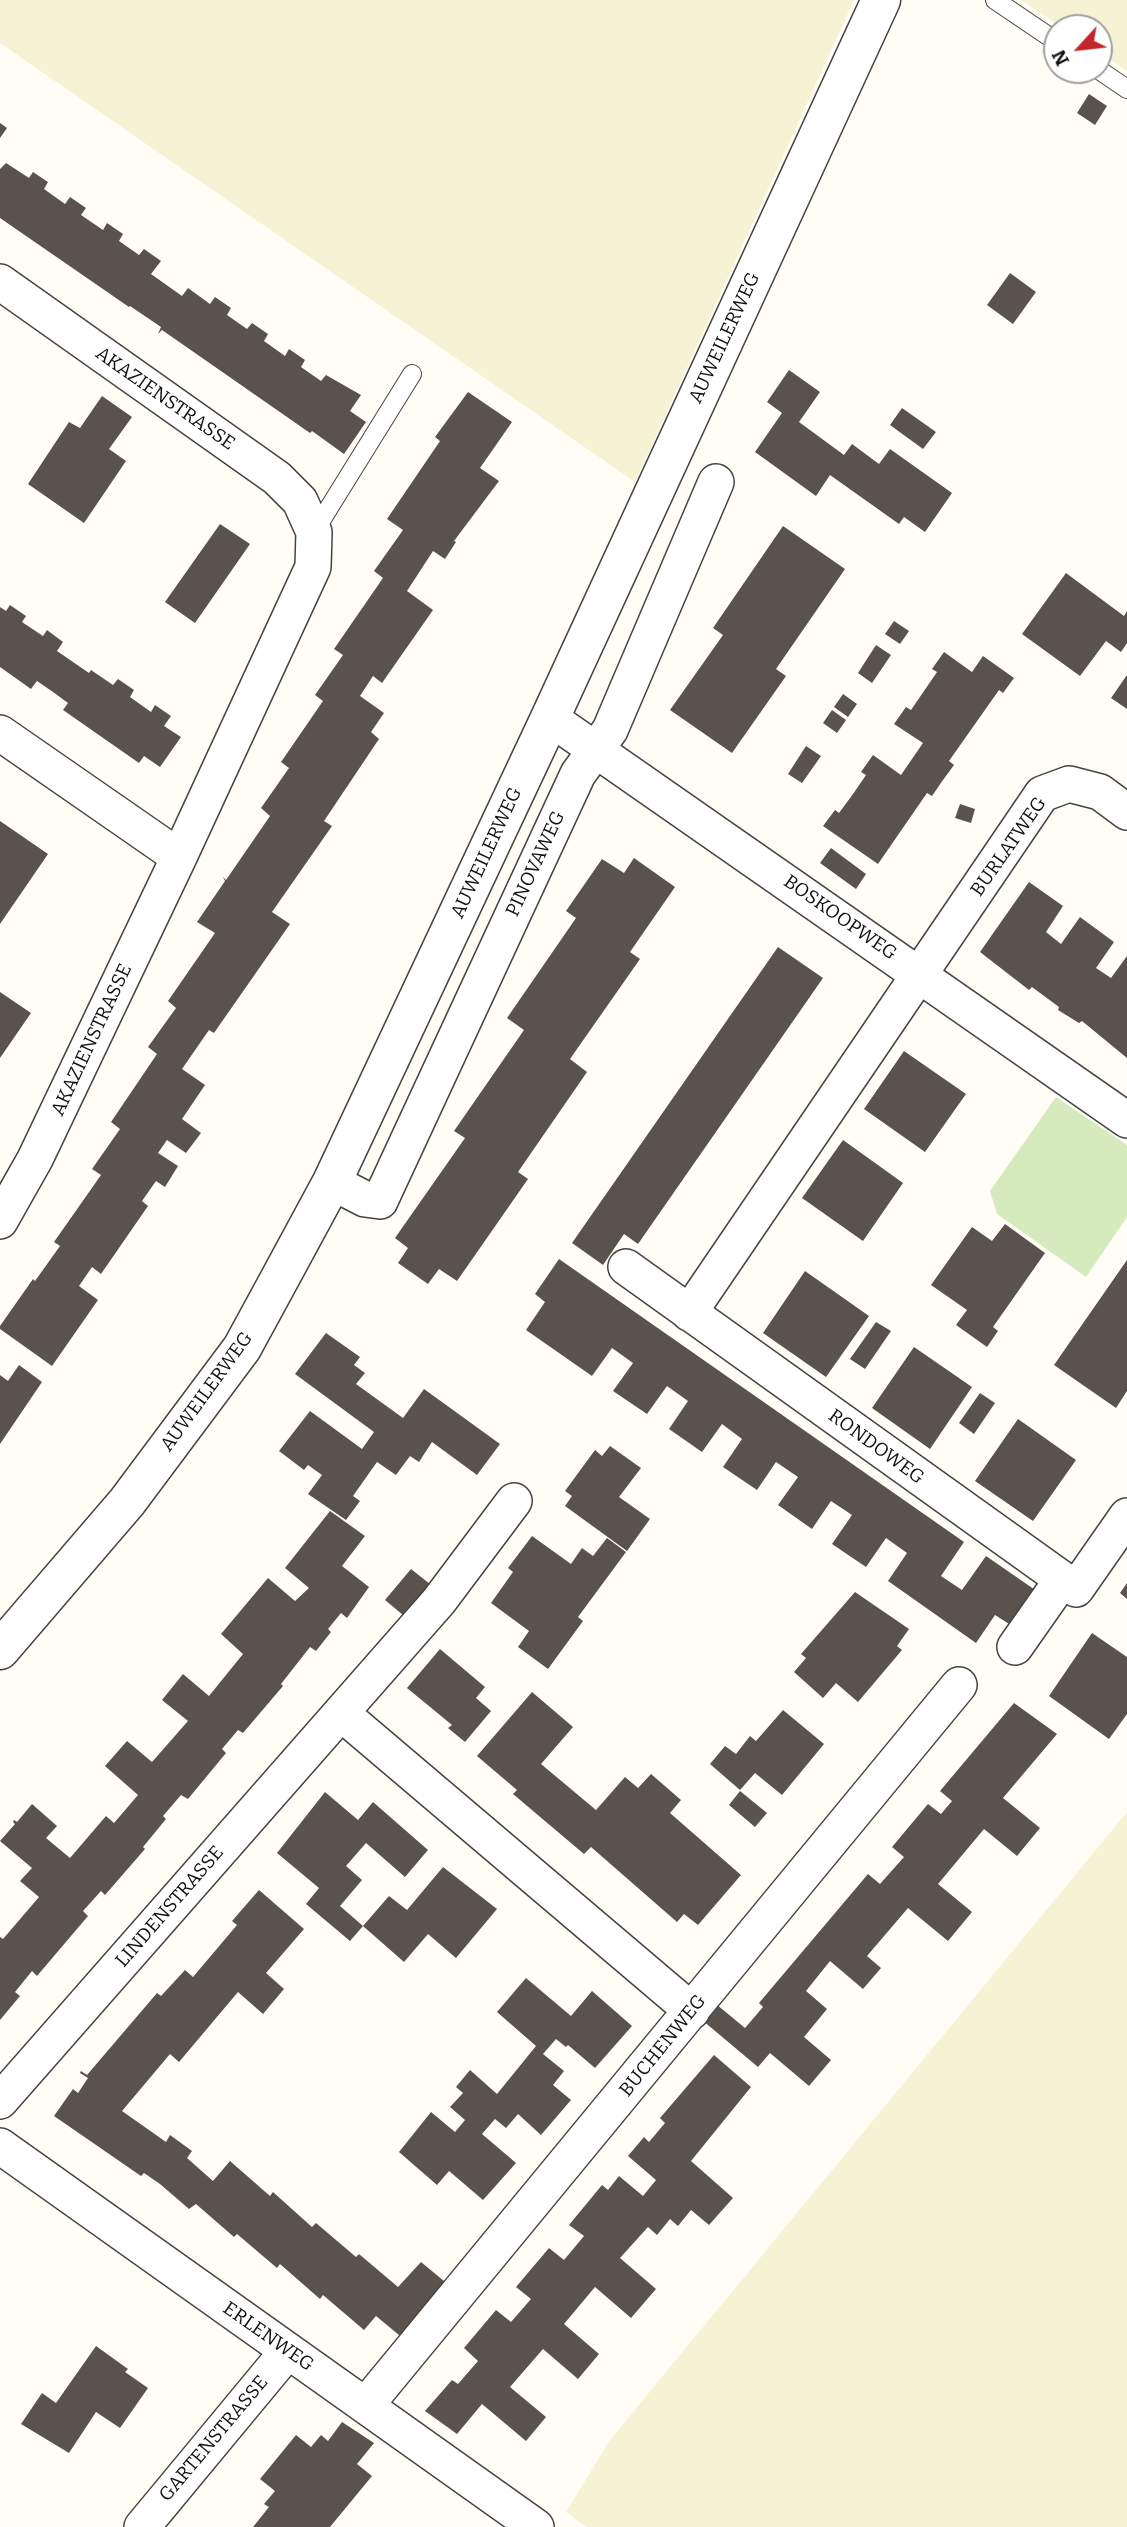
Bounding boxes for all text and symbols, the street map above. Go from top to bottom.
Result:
north arrow [1043,14,1113,84]
text: N [1047,46,1074,70]
street label: AUWEILERWEG [685,269,765,407]
street label: AKAZIENSTRASSE [91,342,239,456]
street label: AUWEILERWEG [447,784,527,922]
street label: BURLATWEG [966,793,1052,901]
street label: PINOVAWEG [502,808,570,920]
street label: BOSKOOPWEG [779,871,901,965]
street label: AKAZIENSTRASSE [47,960,137,1120]
street label: AUWEILERWEG [156,1328,258,1456]
street label: RONDOWEG [824,1405,928,1489]
street label: LINDENSTRASSE [111,1842,229,1972]
street label: BUCHENWEG [615,1990,711,2102]
street label: ERLENWEG [218,2297,318,2377]
street label: GARTENSTRASSE [155,2372,273,2506]

